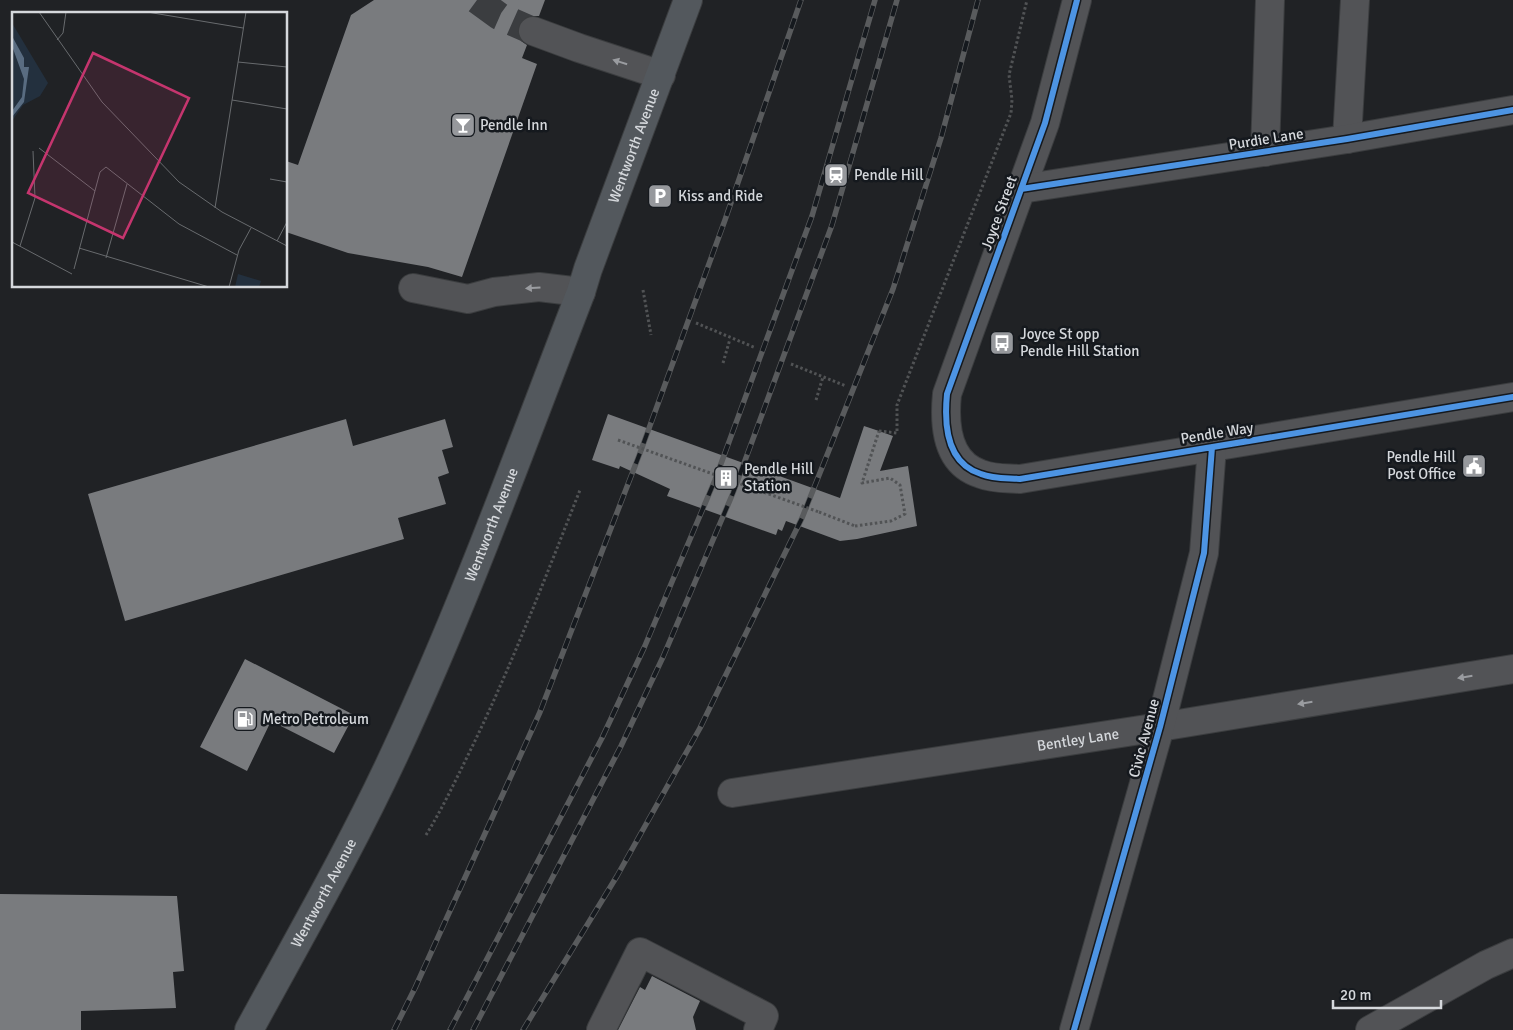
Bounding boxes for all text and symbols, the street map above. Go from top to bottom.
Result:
inset map [12,12,288,288]
one-way arrow [612,57,627,65]
street label: Wentworth Avenue [604,86,663,206]
bar icon: Pendle Inn [450,112,476,138]
place label: Pendle Inn [480,116,548,134]
street label: Purdie Lane [1227,124,1305,154]
station icon: Pendle Hill [823,162,849,188]
place label: Pendle Hill [854,166,924,184]
street label: Joyce Street [977,173,1021,253]
parking icon: Kiss and Ride [647,183,673,209]
place label: Kiss and Ride [678,187,763,205]
one-way arrow [524,285,540,293]
place label: Joyce St opp Pendle Hill Station [1020,325,1139,360]
bus stop icon: Joyce St opp Pendle Hill Station [989,330,1015,356]
street label: Pendle Way [1179,418,1255,448]
place label: Pendle Hill Post Office [1386,448,1456,483]
public building icon: Pendle Hill Post Office [1461,453,1487,479]
place label: Pendle Hill Station [744,460,814,495]
street label: Wentworth Avenue [461,465,522,585]
building icon: Pendle Hill Station [713,465,739,491]
one-way arrow [1457,673,1473,681]
street label: Civic Avenue [1125,697,1163,779]
one-way arrow [1296,700,1312,708]
fuel station icon: Metro Petroleum [232,706,258,732]
place label: Metro Petroleum [262,710,369,728]
street label: Bentley Lane [1036,724,1120,755]
street label: Wentworth Avenue [287,835,360,951]
scale bar [1333,978,1440,1010]
text: 20 m [1340,986,1371,1004]

